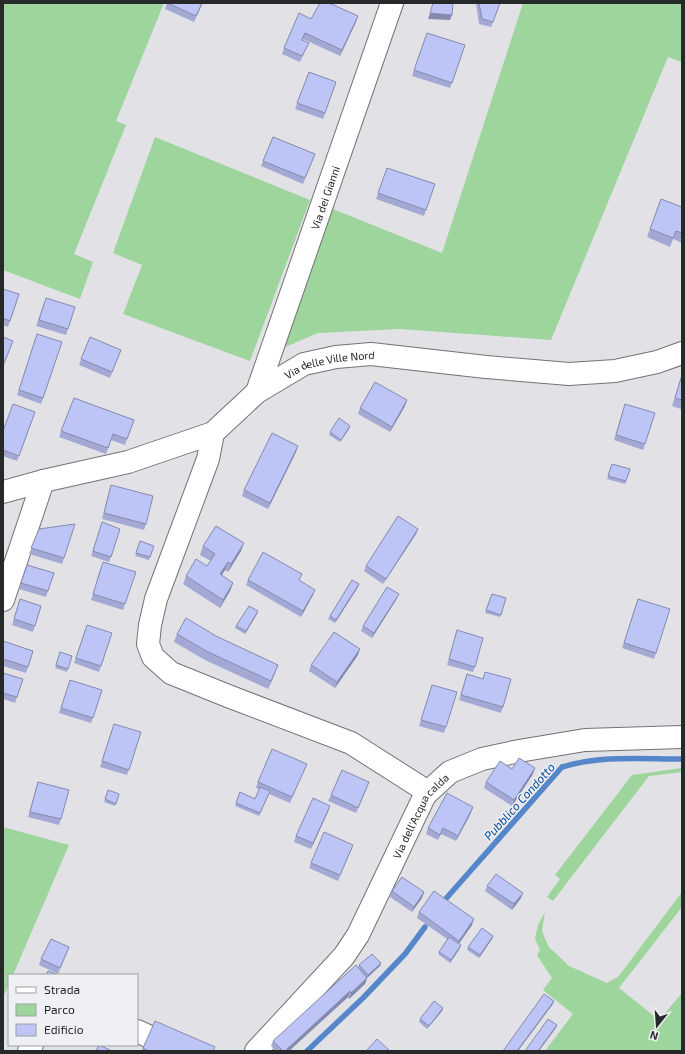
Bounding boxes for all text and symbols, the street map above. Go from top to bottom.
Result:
street label: Via dei Gianni [307,164,342,231]
street label: Via delle Ville Nord [282,347,376,381]
water label: Pubblico Condotto [481,759,557,842]
street label: Via dell'Acqua calda [389,770,451,860]
legend [8,974,138,1046]
text: Strada [44,982,80,996]
text: Parco [44,1002,75,1016]
north arrow [637,1006,677,1046]
text: Edificio [44,1022,84,1036]
text: N [648,1029,660,1043]

